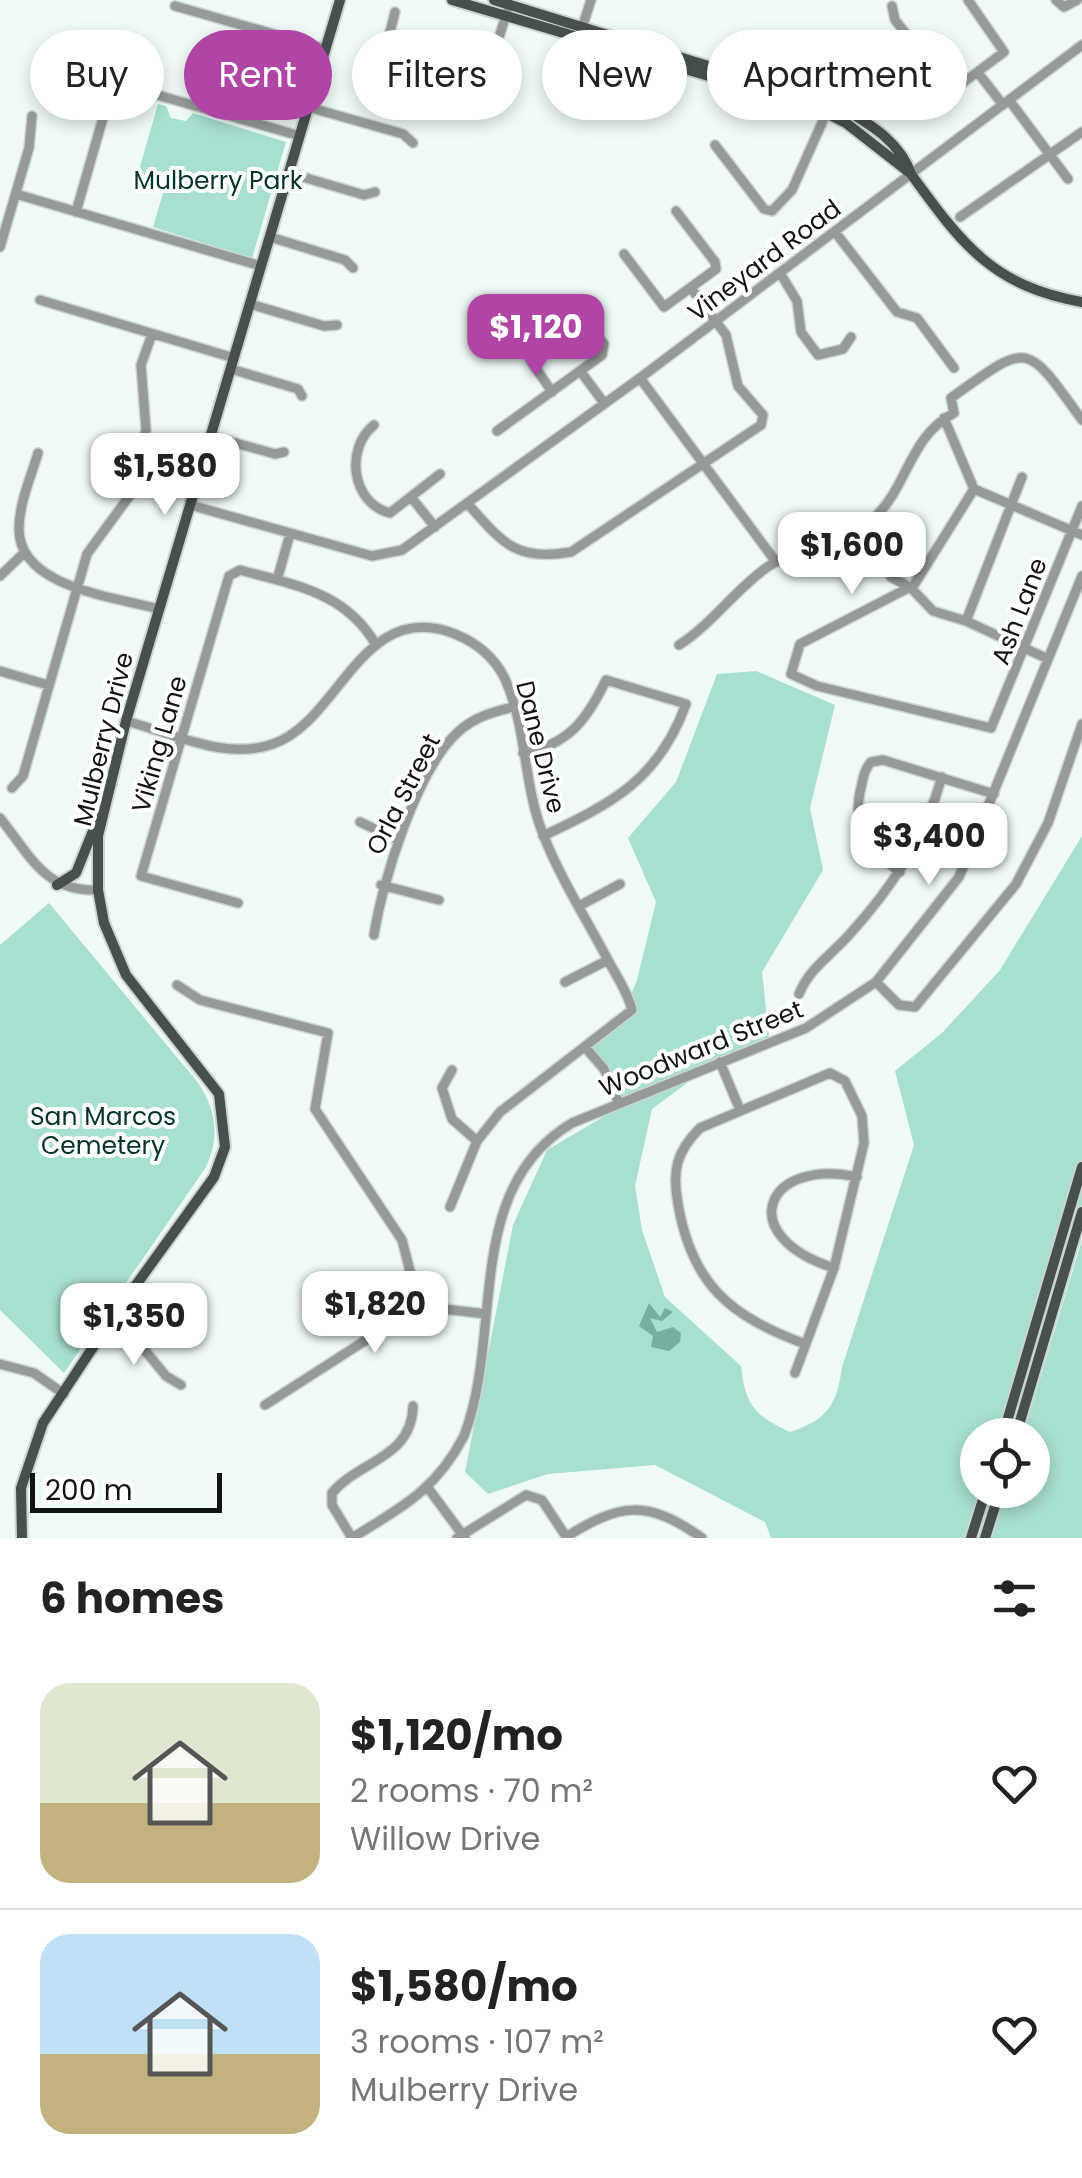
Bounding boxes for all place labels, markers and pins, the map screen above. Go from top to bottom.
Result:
pin: $1,120 [455,294,617,379]
pin: $1,580 [84,433,246,518]
pin: $1,600 [771,512,933,597]
pin: $3,400 [848,803,1010,888]
pin: $1,820 [294,1271,456,1356]
pin: $1,350 [53,1283,215,1368]

